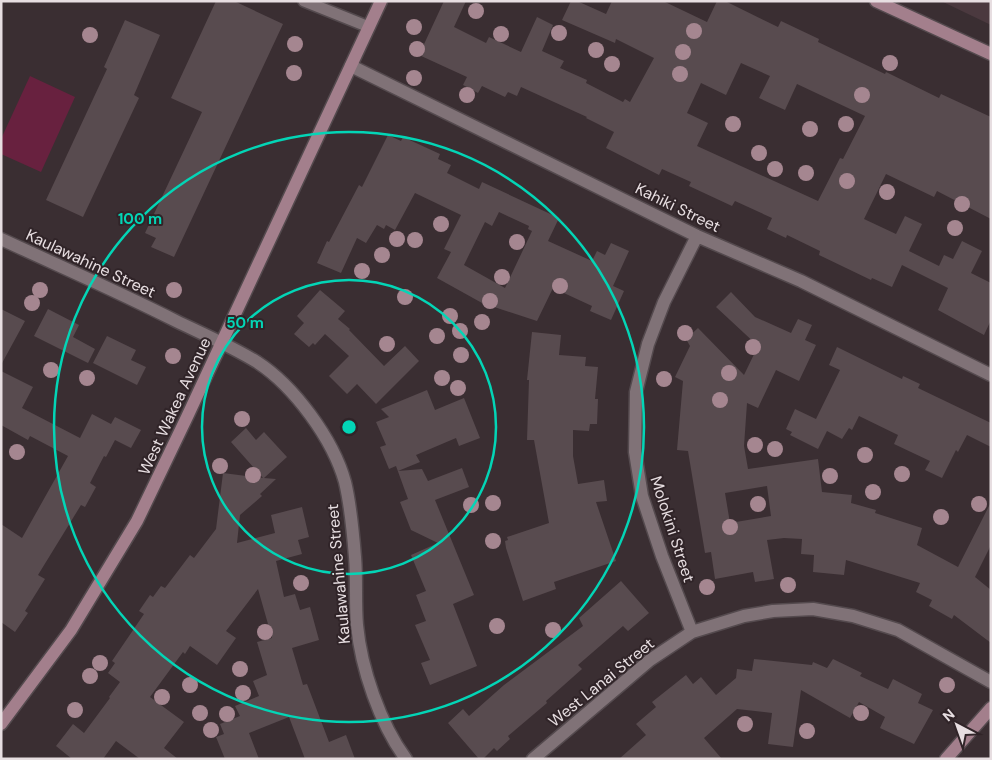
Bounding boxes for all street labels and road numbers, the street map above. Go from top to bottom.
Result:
street label: Kahiki Street [632,178,724,237]
street label: Kaulawahine Street [23,224,159,303]
street label: West Wakea Avenue [133,334,216,478]
street label: Molokini Street [645,473,700,585]
street label: Kaulawahine Street [322,503,355,645]
street label: West Lanai Street [544,633,659,732]

